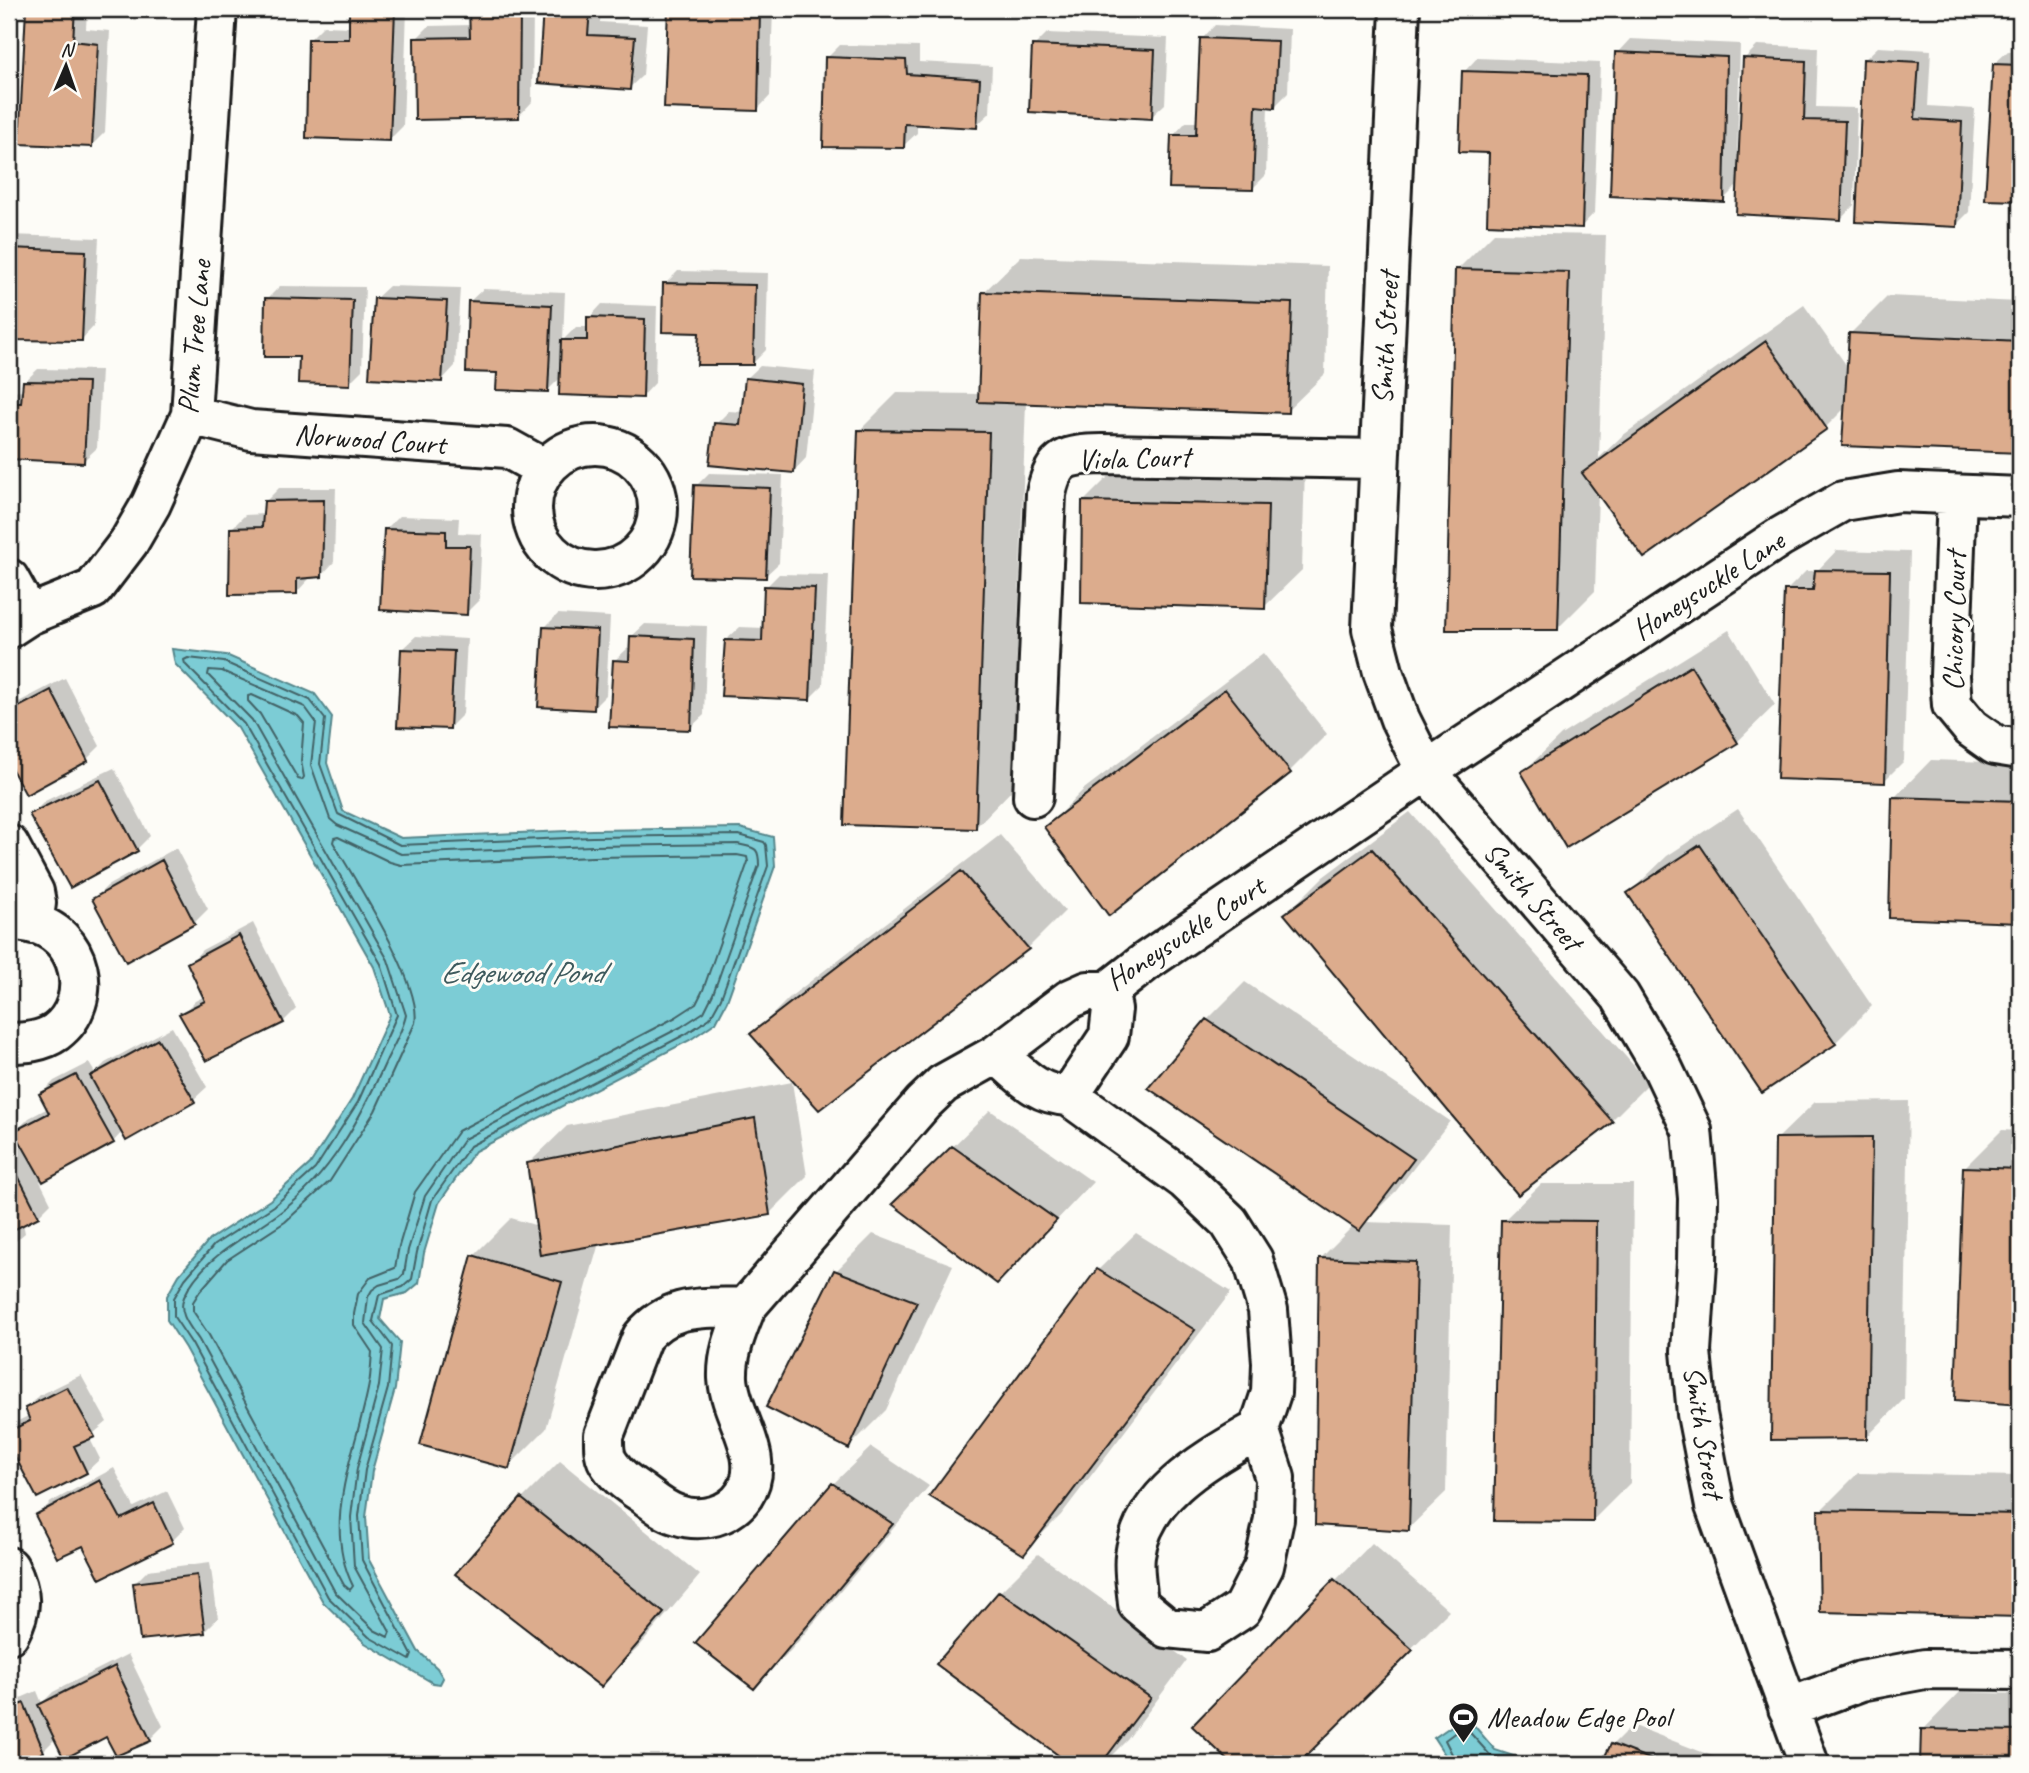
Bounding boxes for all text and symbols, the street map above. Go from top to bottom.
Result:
north arrow [32,32,102,102]
text: N [60,38,76,62]
street label: Plum Tree Lane [168,256,220,416]
street label: Smith Street [1363,267,1408,405]
street label: Norwood Court [293,415,450,463]
street label: Viola Court [1077,437,1195,479]
street label: Honeysuckle Lane [1625,520,1793,648]
street label: Chicory Court [1934,547,1974,691]
street label: Smith Street [1475,834,1593,962]
street label: Honeysuckle Court [1098,866,1274,999]
water label: Edgewood Pond [441,952,613,993]
street label: Smith Street [1675,1364,1734,1504]
place label: Meadow Edge Pool [1487,1698,1675,1736]
sports icon: Meadow Edge Pool [1447,1700,1481,1744]

